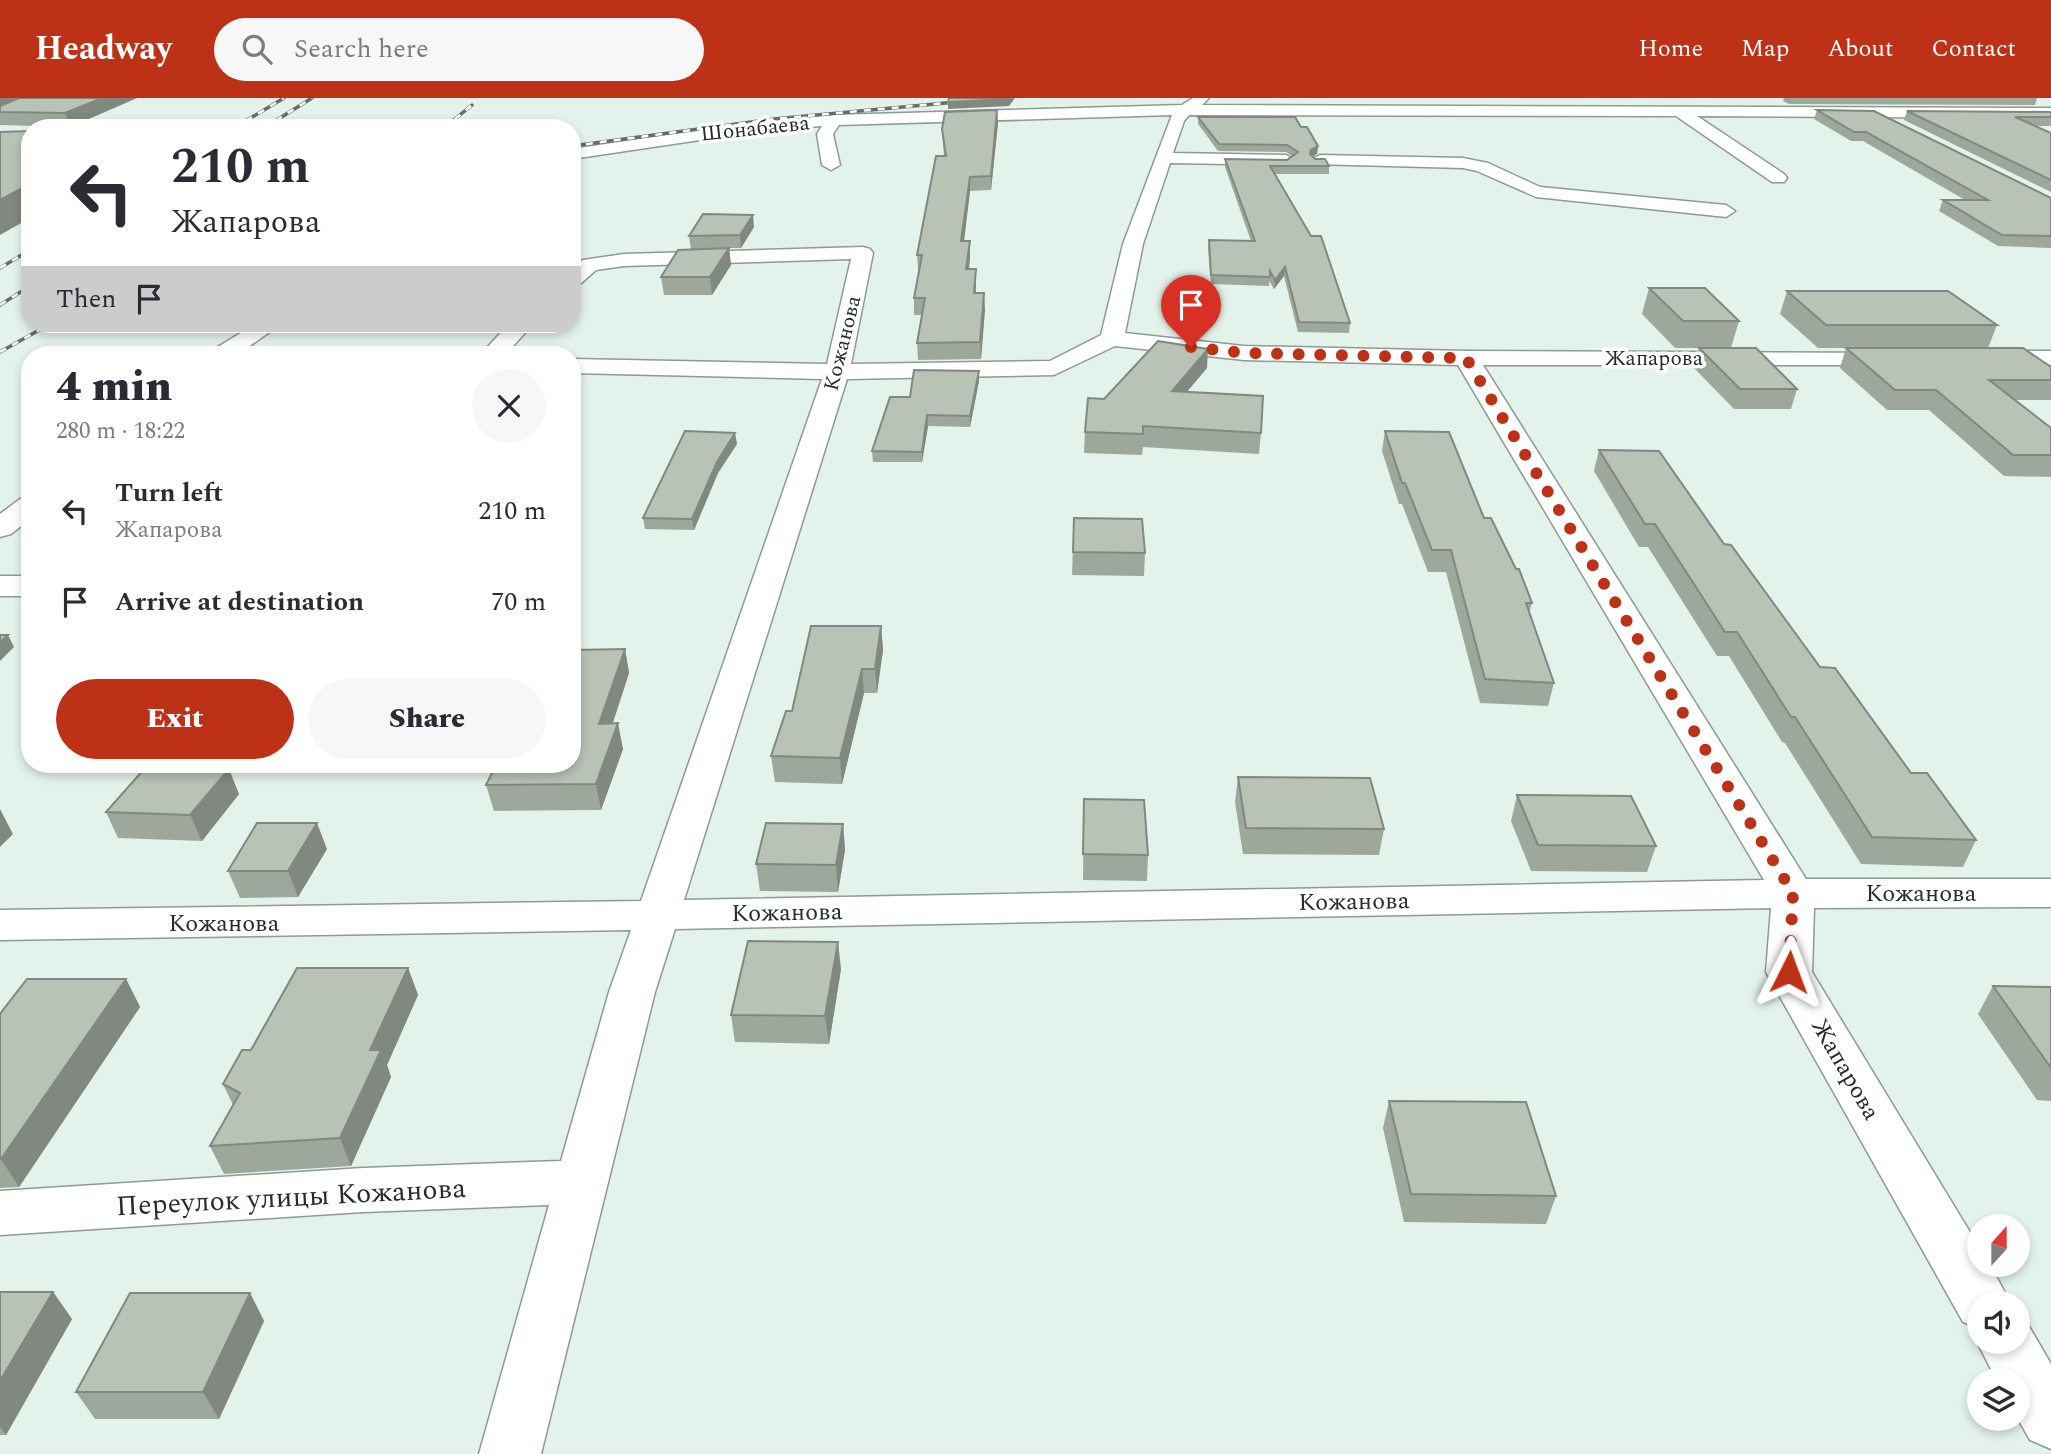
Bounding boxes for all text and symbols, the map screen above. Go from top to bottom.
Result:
search box [214,18,704,81]
text: Headway [35,24,172,74]
text: Search here [294,29,429,69]
icon: search [238,30,276,68]
text: Home [1638,31,1703,67]
text: Map [1741,31,1789,67]
text: About [1827,31,1893,67]
text: Contact [1931,31,2016,67]
street label: Шонабаева [699,107,812,151]
text: 210 m [171,130,310,205]
icon: left [56,147,147,238]
text: Жапарова [171,198,321,247]
pin [1161,275,1221,347]
text: Then [56,279,116,319]
icon: arrive [130,280,168,318]
icon: arrive [1172,286,1210,324]
street label: Кожанова [816,291,870,394]
street label: Жапарова [1605,343,1704,375]
text: 4 min [56,356,172,419]
button: close [472,369,546,443]
text: 280 m · 18:22 [56,414,185,449]
text: Turn left [115,473,223,513]
text: 210 m [478,491,546,531]
icon: left [56,492,94,530]
text: Жапарова [115,513,223,548]
text: Arrive at destination [115,582,364,622]
text: 70 m [491,582,546,622]
icon: arrive [56,583,94,621]
button: Exit [56,679,294,759]
button: Share [308,679,546,759]
street label: Кожанова [1865,876,1977,912]
street label: Кожанова [1298,883,1410,921]
street label: Кожанова [731,894,843,932]
street label: Кожанова [168,906,280,942]
position arrow [1752,935,1826,1009]
street label: Жапарова [1801,1012,1889,1127]
street label: Переулок улицы Кожанова [115,1167,467,1228]
north arrow [1967,1214,2030,1278]
map controls [1967,1214,2030,1431]
button: sound [1967,1291,2030,1354]
button: layers [1967,1368,2030,1431]

